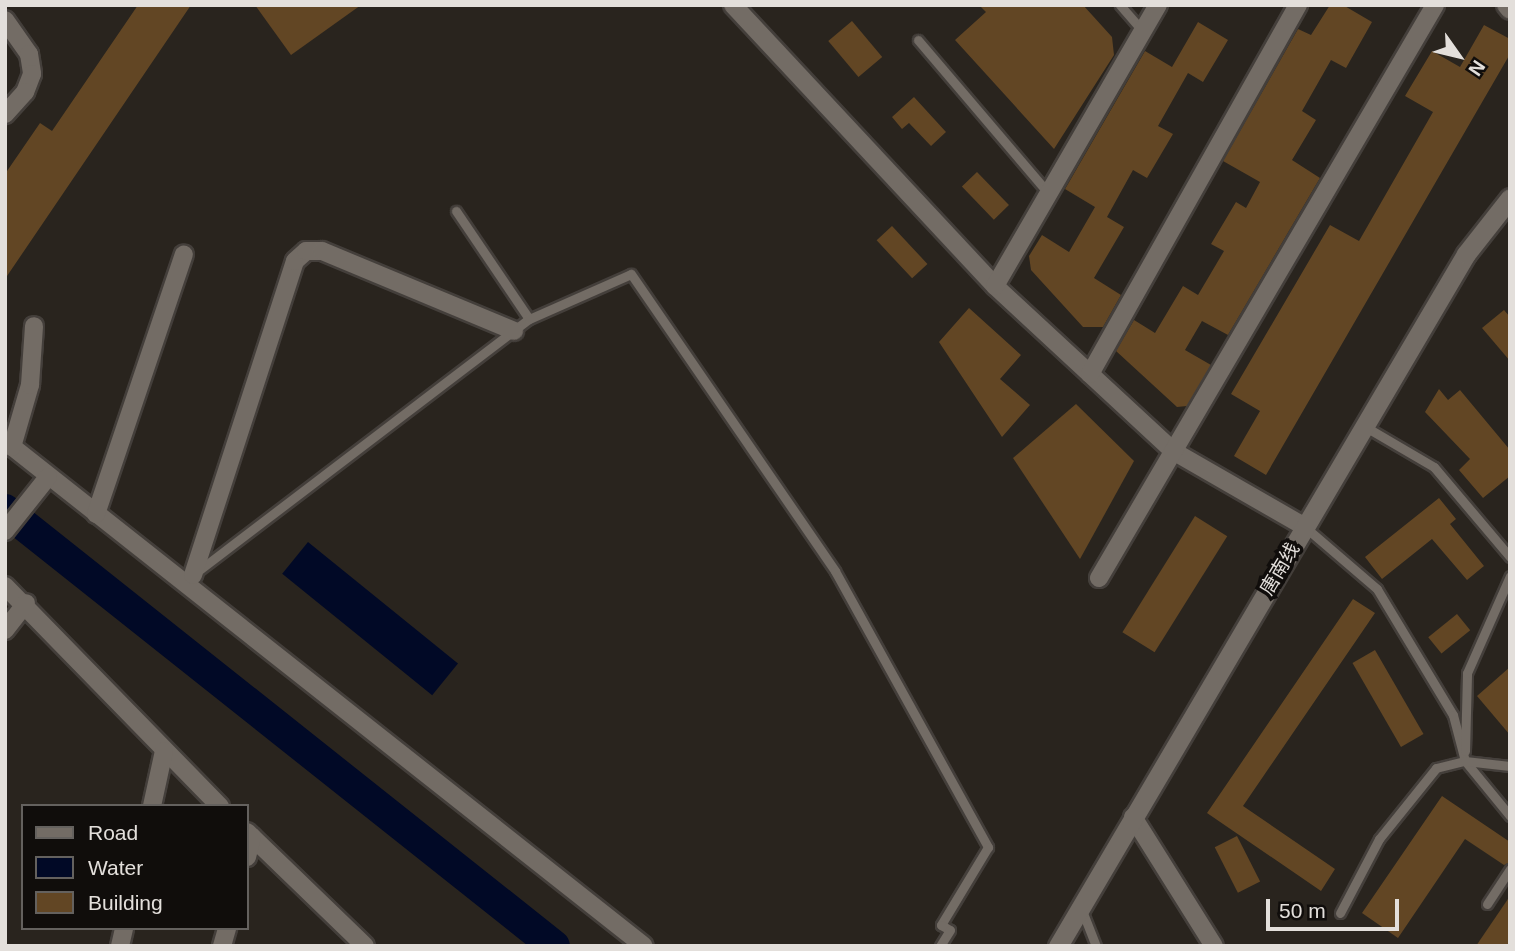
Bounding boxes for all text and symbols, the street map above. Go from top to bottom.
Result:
north arrow [1424,21,1494,91]
text: N [1464,56,1489,80]
street label: 唐南线 [1256,539,1304,599]
legend [21,804,248,930]
text: Road [88,821,138,844]
text: Water [88,856,143,879]
scale bar [1270,884,1403,928]
text: Building [88,891,163,914]
text: 50 m [1279,899,1326,922]

